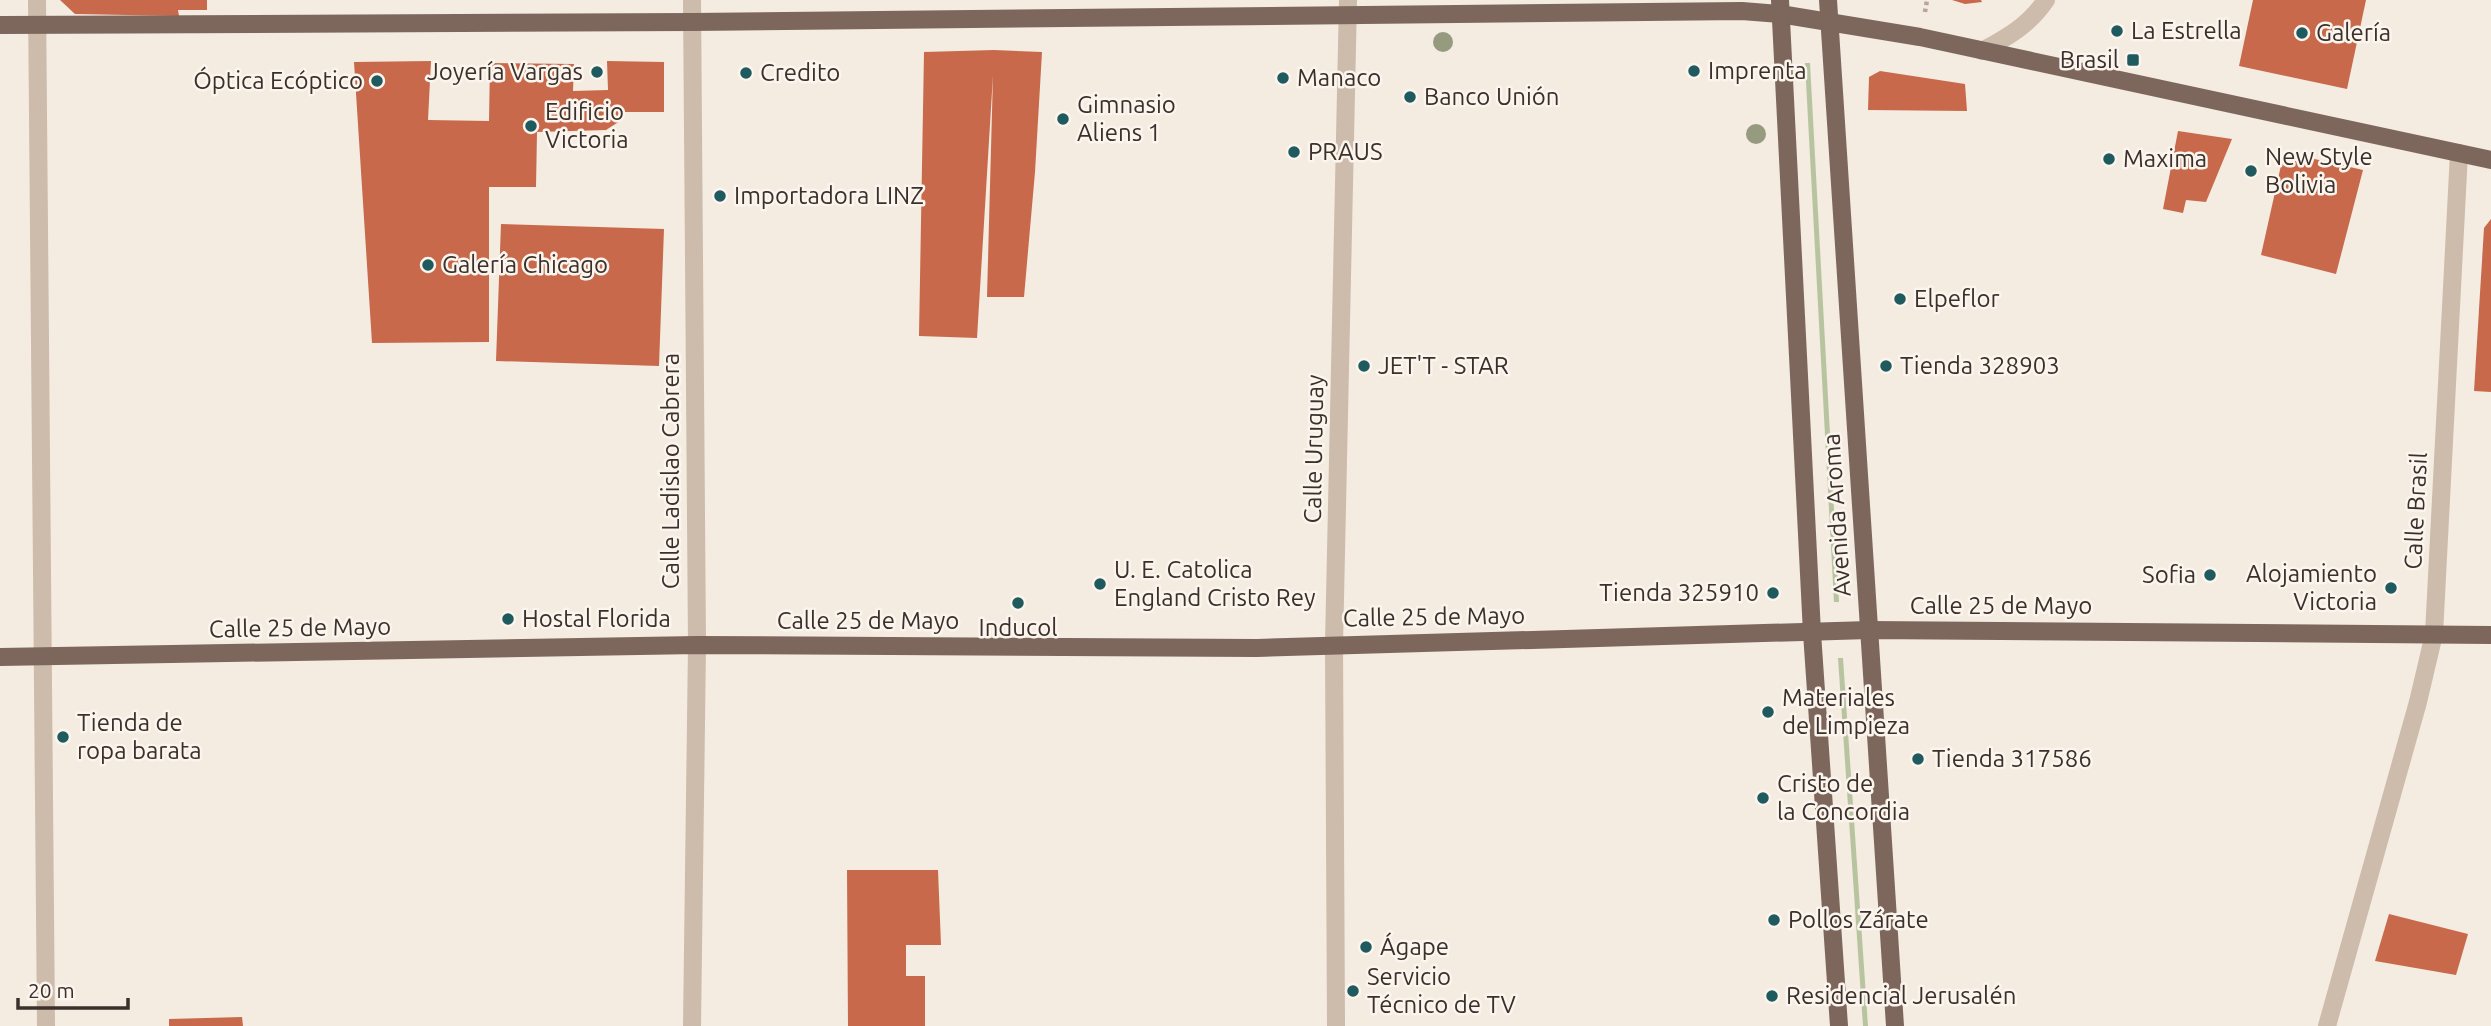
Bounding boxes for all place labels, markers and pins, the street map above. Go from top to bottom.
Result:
place label: La Estrella [2131,17,2242,44]
place label: Galería [2316,19,2391,46]
marker: La Estrella [2109,23,2125,39]
marker: Galería [2294,25,2310,41]
place label: Brasil [2060,46,2119,73]
marker: Brasil [2125,52,2141,68]
place label: Imprenta [1708,57,1807,84]
place label: Joyería Vargas [427,58,583,85]
place label: Credito [760,59,840,86]
marker: Imprenta [1686,63,1702,79]
marker: Joyería Vargas [589,64,605,80]
place label: Manaco [1297,64,1381,91]
marker: Credito [738,65,754,81]
place label: Óptica Ecóptico [193,66,363,94]
marker: Manaco [1275,70,1291,86]
marker: Óptica Ecóptico [369,73,385,89]
place label: Banco Unión [1424,83,1560,110]
marker: Banco Unión [1402,89,1418,105]
place label: Gimnasio Aliens 1 [1077,91,1176,146]
place label: Edificio Victoria [545,98,629,153]
marker: Gimnasio Aliens 1 [1055,111,1071,127]
marker: Edificio Victoria [523,118,539,134]
place label: PRAUS [1308,138,1383,165]
place label: New Style Bolivia [2265,143,2373,198]
marker: PRAUS [1286,144,1302,160]
place label: Maxima [2123,145,2207,172]
marker: Maxima [2101,151,2117,167]
marker: New Style Bolivia [2243,163,2259,179]
place label: Importadora LINZ [734,182,924,209]
marker: Importadora LINZ [712,188,728,204]
place label: Galería Chicago [442,251,608,278]
marker: Galería Chicago [420,257,436,273]
place label: Elpeflor [1914,285,2000,312]
marker: Elpeflor [1892,291,1908,307]
place label: JET'T - STAR [1378,352,1509,379]
place label: Tienda 328903 [1900,352,2060,379]
marker: JET'T - STAR [1356,358,1372,374]
marker: Tienda 328903 [1878,358,1894,374]
place label: U. E. Catolica England Cristo Rey [1114,556,1316,611]
place label: Alojamiento Victoria [2246,560,2377,615]
place label: Sofia [2142,561,2196,588]
marker: Sofia [2202,567,2218,583]
marker: U. E. Catolica England Cristo Rey [1092,576,1108,592]
place label: Tienda 325910 [1599,579,1759,606]
marker: Alojamiento Victoria [2383,580,2399,596]
marker: Tienda 325910 [1765,585,1781,601]
marker: Inducol [1010,595,1026,611]
place label: Hostal Florida [522,605,671,632]
marker: Hostal Florida [500,611,516,627]
place label: Inducol [978,614,1058,641]
place label: Materiales de Limpieza [1782,684,1910,739]
marker: Materiales de Limpieza [1760,704,1776,720]
place label: Tienda de ropa barata [77,709,202,764]
marker: Tienda de ropa barata [55,729,71,745]
place label: Tienda 317586 [1932,745,2092,772]
marker: Tienda 317586 [1910,751,1926,767]
place label: Cristo de la Concordia [1777,770,1910,825]
marker: Cristo de la Concordia [1755,790,1771,806]
place label: Pollos Zárate [1788,906,1929,933]
marker: Pollos Zárate [1766,912,1782,928]
place label: Ágape [1380,932,1449,960]
marker: Ágape [1358,939,1374,955]
place label: Servicio Técnico de TV [1367,963,1516,1018]
place label: Residencial Jerusalén [1786,982,2016,1009]
marker: Servicio Técnico de TV [1345,983,1361,999]
marker: Residencial Jerusalén [1764,988,1780,1004]

